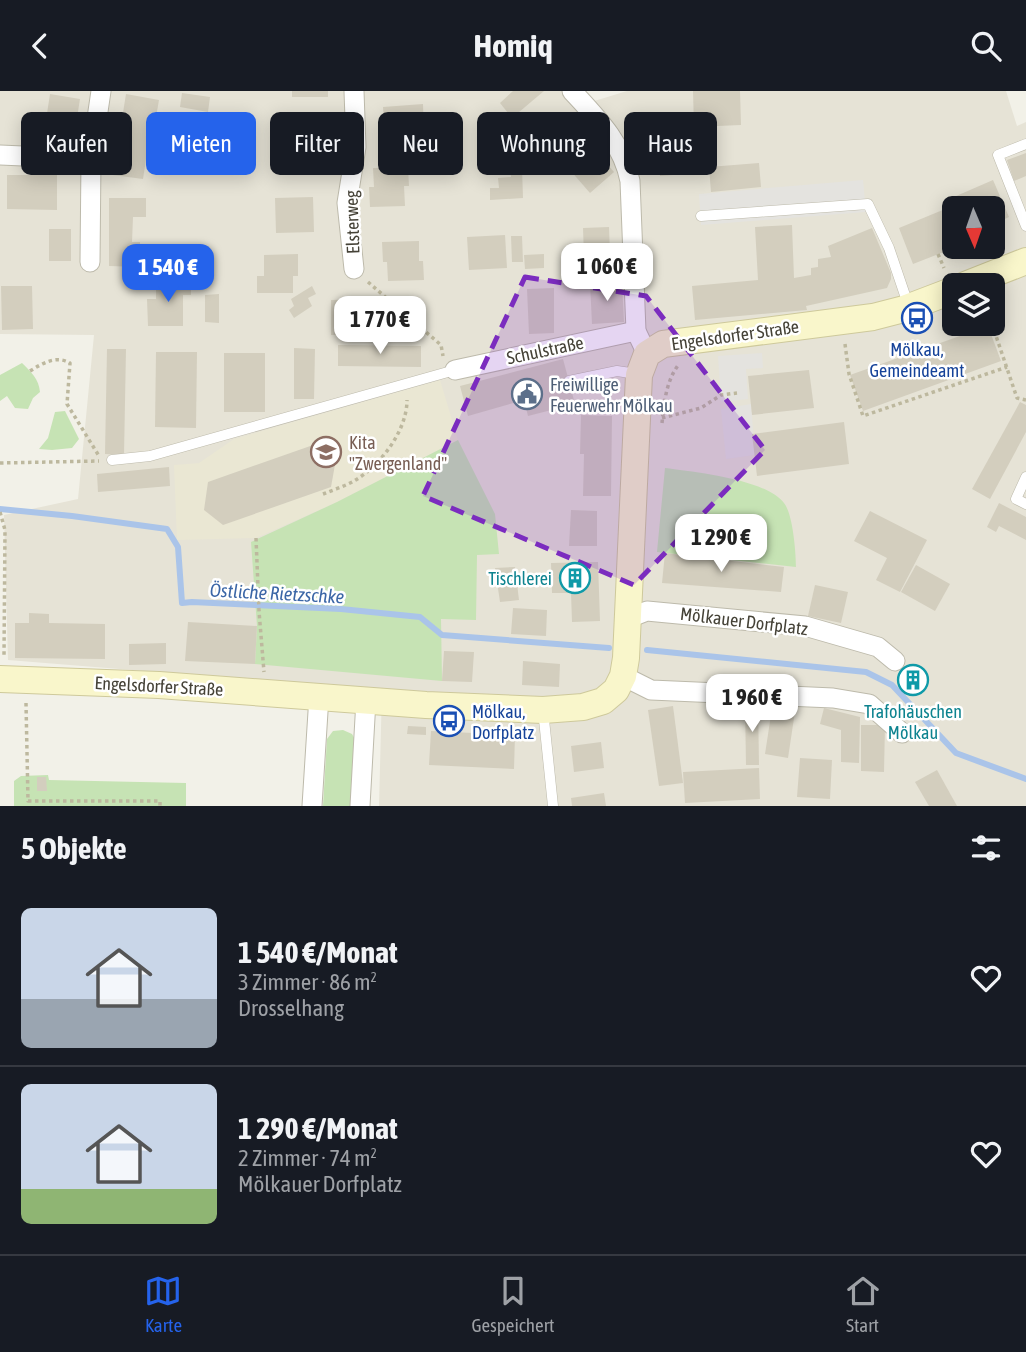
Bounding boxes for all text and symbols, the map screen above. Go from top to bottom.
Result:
icon: back [21,27,59,65]
text: Homiq [473,27,553,64]
icon: search [967,27,1005,65]
chip: Kaufen [21,112,132,175]
chip: Mieten [146,112,256,175]
chip: Filter [270,112,364,175]
chip: Neu [378,112,463,175]
chip: Wohnung [477,112,610,175]
chip: Haus [624,112,717,175]
street label: Elsterweg [340,190,364,254]
north arrow [942,196,1004,259]
map controls [942,196,1005,336]
pin: 1 060 € [542,243,672,303]
pin: 1 540 € [103,245,233,304]
text: 1 060 € [577,253,637,279]
text: 1 540 € [138,254,198,280]
button: layers [942,273,1005,336]
pin: 1 770 € [315,296,445,356]
bus stop icon: Mölkau, Gemeindeamt [900,301,934,335]
text: 1 770 € [350,306,410,332]
street label: Engelsdorfer Straße [670,316,800,354]
street label: Schulstraße [505,332,585,368]
place label: Mölkau, Gemeindeamt [870,339,964,381]
place label: Freiwillige Feuerwehr Mölkau [550,374,673,416]
public building icon: Freiwillige Feuerwehr Mölkau [510,377,544,411]
place label: Kita "Zwergenland" [349,432,447,474]
school or university icon: Kita "Zwergenland" [309,435,343,469]
pin: 1 290 € [656,515,786,574]
text: 1 290 € [691,524,751,550]
building icon: Tischlerei [558,561,592,595]
place label: Tischlerei [488,568,552,589]
water label: Östliche Rietzschke [209,578,345,608]
street label: Mölkauer Dorfplatz [679,603,809,639]
building icon: Trafohäuschen Mölkau [896,663,930,697]
street label: Engelsdorfer Straße [94,672,224,700]
pin: 1 960 € [687,675,817,734]
text: 1 960 € [722,684,782,710]
place label: Mölkau, Dorfplatz [472,701,534,743]
place label: Trafohäuschen Mölkau [864,701,962,743]
bus stop icon: Mölkau, Dorfplatz [432,704,466,738]
icon: filters [967,829,1005,867]
text: 5 Objekte [21,831,127,865]
text: 1 540 €/Monat [238,935,398,969]
icon: home [77,936,161,1020]
icon: heart [967,959,1005,997]
text: 3 Zimmer · 86 m² [238,969,377,995]
text: Drosselhang [238,995,344,1021]
text: 1 290 €/Monat [238,1111,398,1145]
icon: home [77,1112,161,1196]
icon: heart [967,1135,1005,1173]
text: 2 Zimmer · 74 m² [238,1145,377,1171]
text: Mölkauer Dorfplatz [238,1171,402,1197]
tab: Karte [144,1272,182,1336]
tab: Gespeichert [471,1272,555,1336]
tab: Start [844,1272,882,1336]

